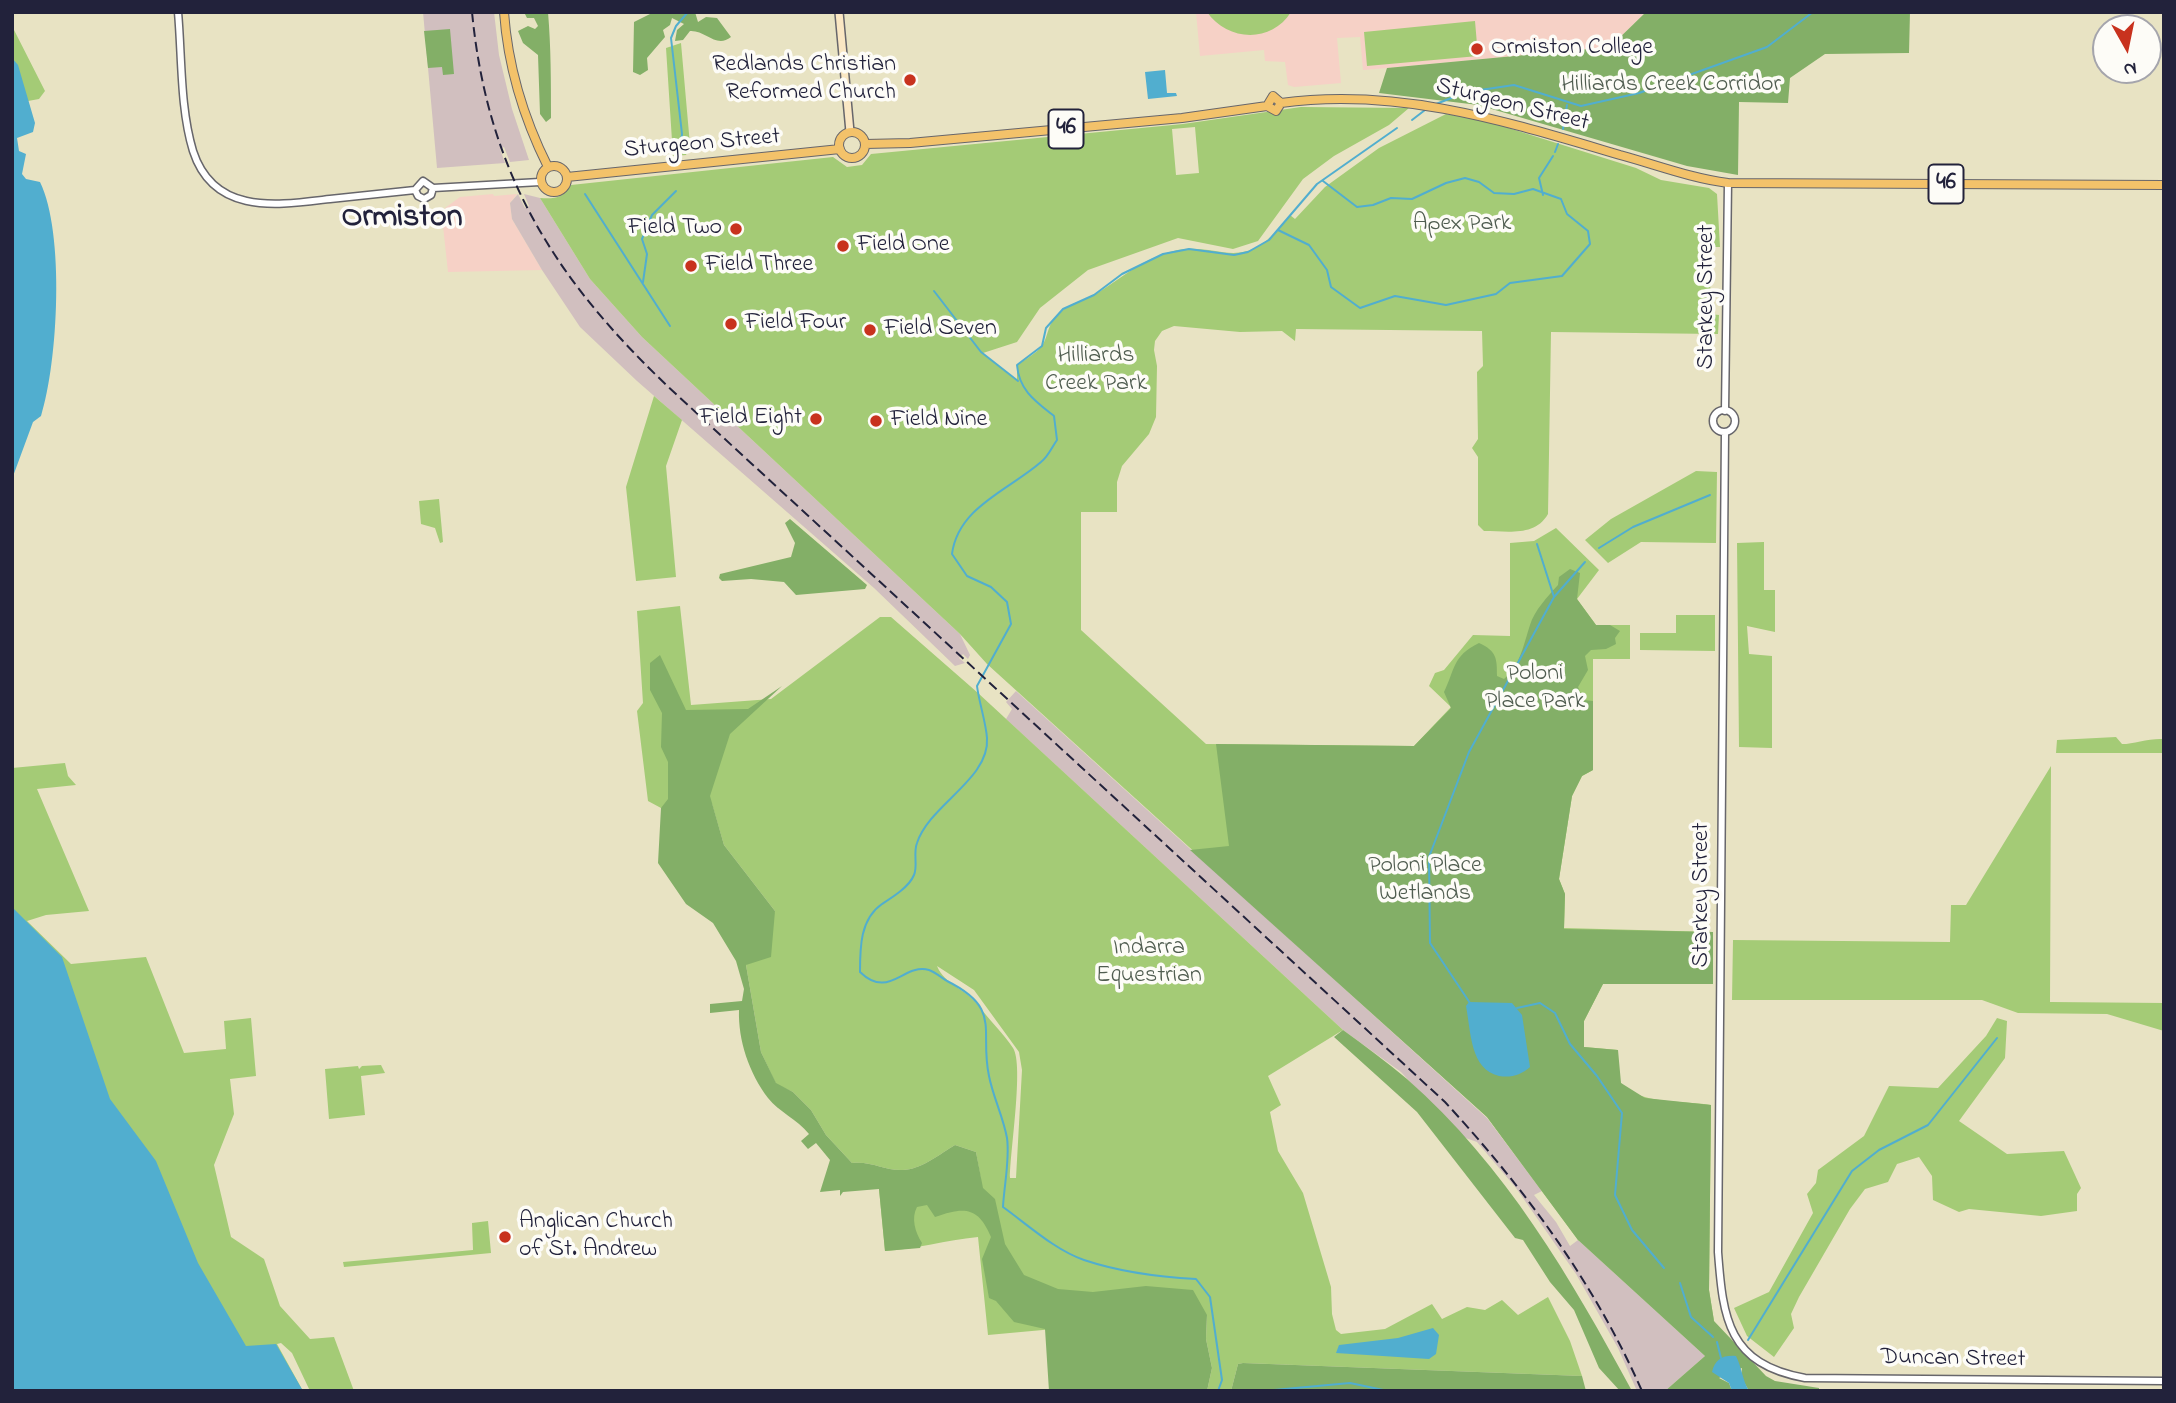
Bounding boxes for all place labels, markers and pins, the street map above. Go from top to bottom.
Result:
place label: Ormiston College [1491,35,1653,63]
marker: Ormiston College [1469,41,1485,57]
place label: Redlands Christian Reformed Church [712,52,896,108]
marker: Redlands Christian Reformed Church [902,72,918,88]
place label: Field Two [628,215,722,243]
marker: Field Two [728,221,744,237]
place label: Field One [857,232,949,260]
marker: Field One [835,238,851,254]
place label: Field Three [705,252,813,280]
marker: Field Three [683,258,699,274]
place label: Field Four [745,310,846,338]
marker: Field Four [723,316,739,332]
place label: Field Seven [884,316,997,344]
marker: Field Seven [862,322,878,338]
place label: Field Eight [700,405,802,433]
place label: Field Nine [890,407,987,435]
marker: Field Eight [808,411,824,427]
marker: Field Nine [868,413,884,429]
place label: Anglican Church of St. Andrew [519,1209,673,1265]
marker: Anglican Church of St. Andrew [497,1229,513,1245]

